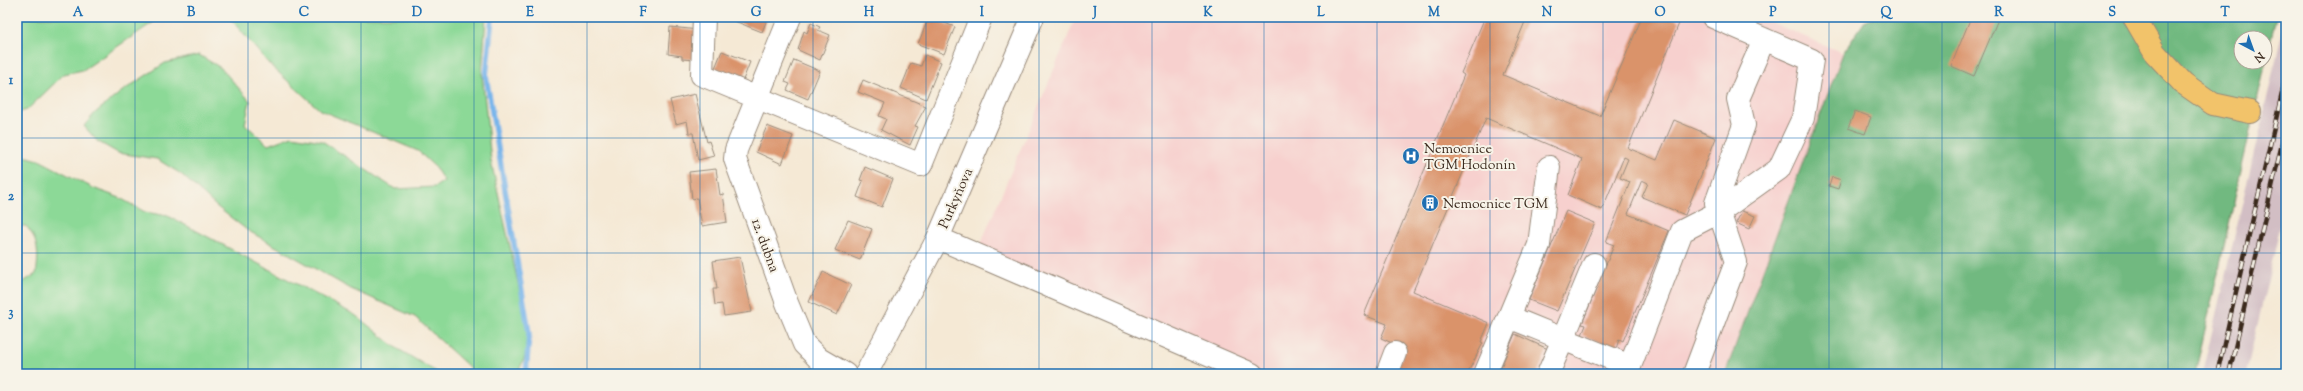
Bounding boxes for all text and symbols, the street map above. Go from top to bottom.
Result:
text: A [73,4,84,22]
text: B [187,4,196,22]
text: C [299,4,309,22]
text: D [412,4,422,22]
text: E [526,4,534,22]
text: F [639,4,647,22]
text: G [751,4,762,22]
text: H [864,4,875,22]
text: I [980,4,985,22]
text: J [1092,4,1097,22]
text: K [1203,4,1213,22]
text: L [1317,4,1325,22]
text: M [1428,4,1440,22]
text: N [1542,4,1553,22]
text: O [1654,4,1666,22]
text: P [1769,4,1777,22]
text: Q [1881,4,1894,22]
text: R [1994,4,2004,22]
text: S [2108,4,2116,22]
text: T [2220,4,2230,22]
north arrow [2233,30,2273,70]
text: N [2250,47,2268,66]
text: 1 [9,72,14,90]
place label: Nemocnice TGM Hodonín [1424,140,1516,176]
hospital icon: Nemocnice TGM Hodonín [1401,146,1421,166]
street label: Purkyňova [935,165,979,232]
text: 2 [8,188,15,206]
building icon: Nemocnice TGM [1420,193,1440,213]
place label: Nemocnice TGM [1443,195,1548,215]
street label: 12. dubna [745,216,783,276]
text: 3 [8,304,14,322]

